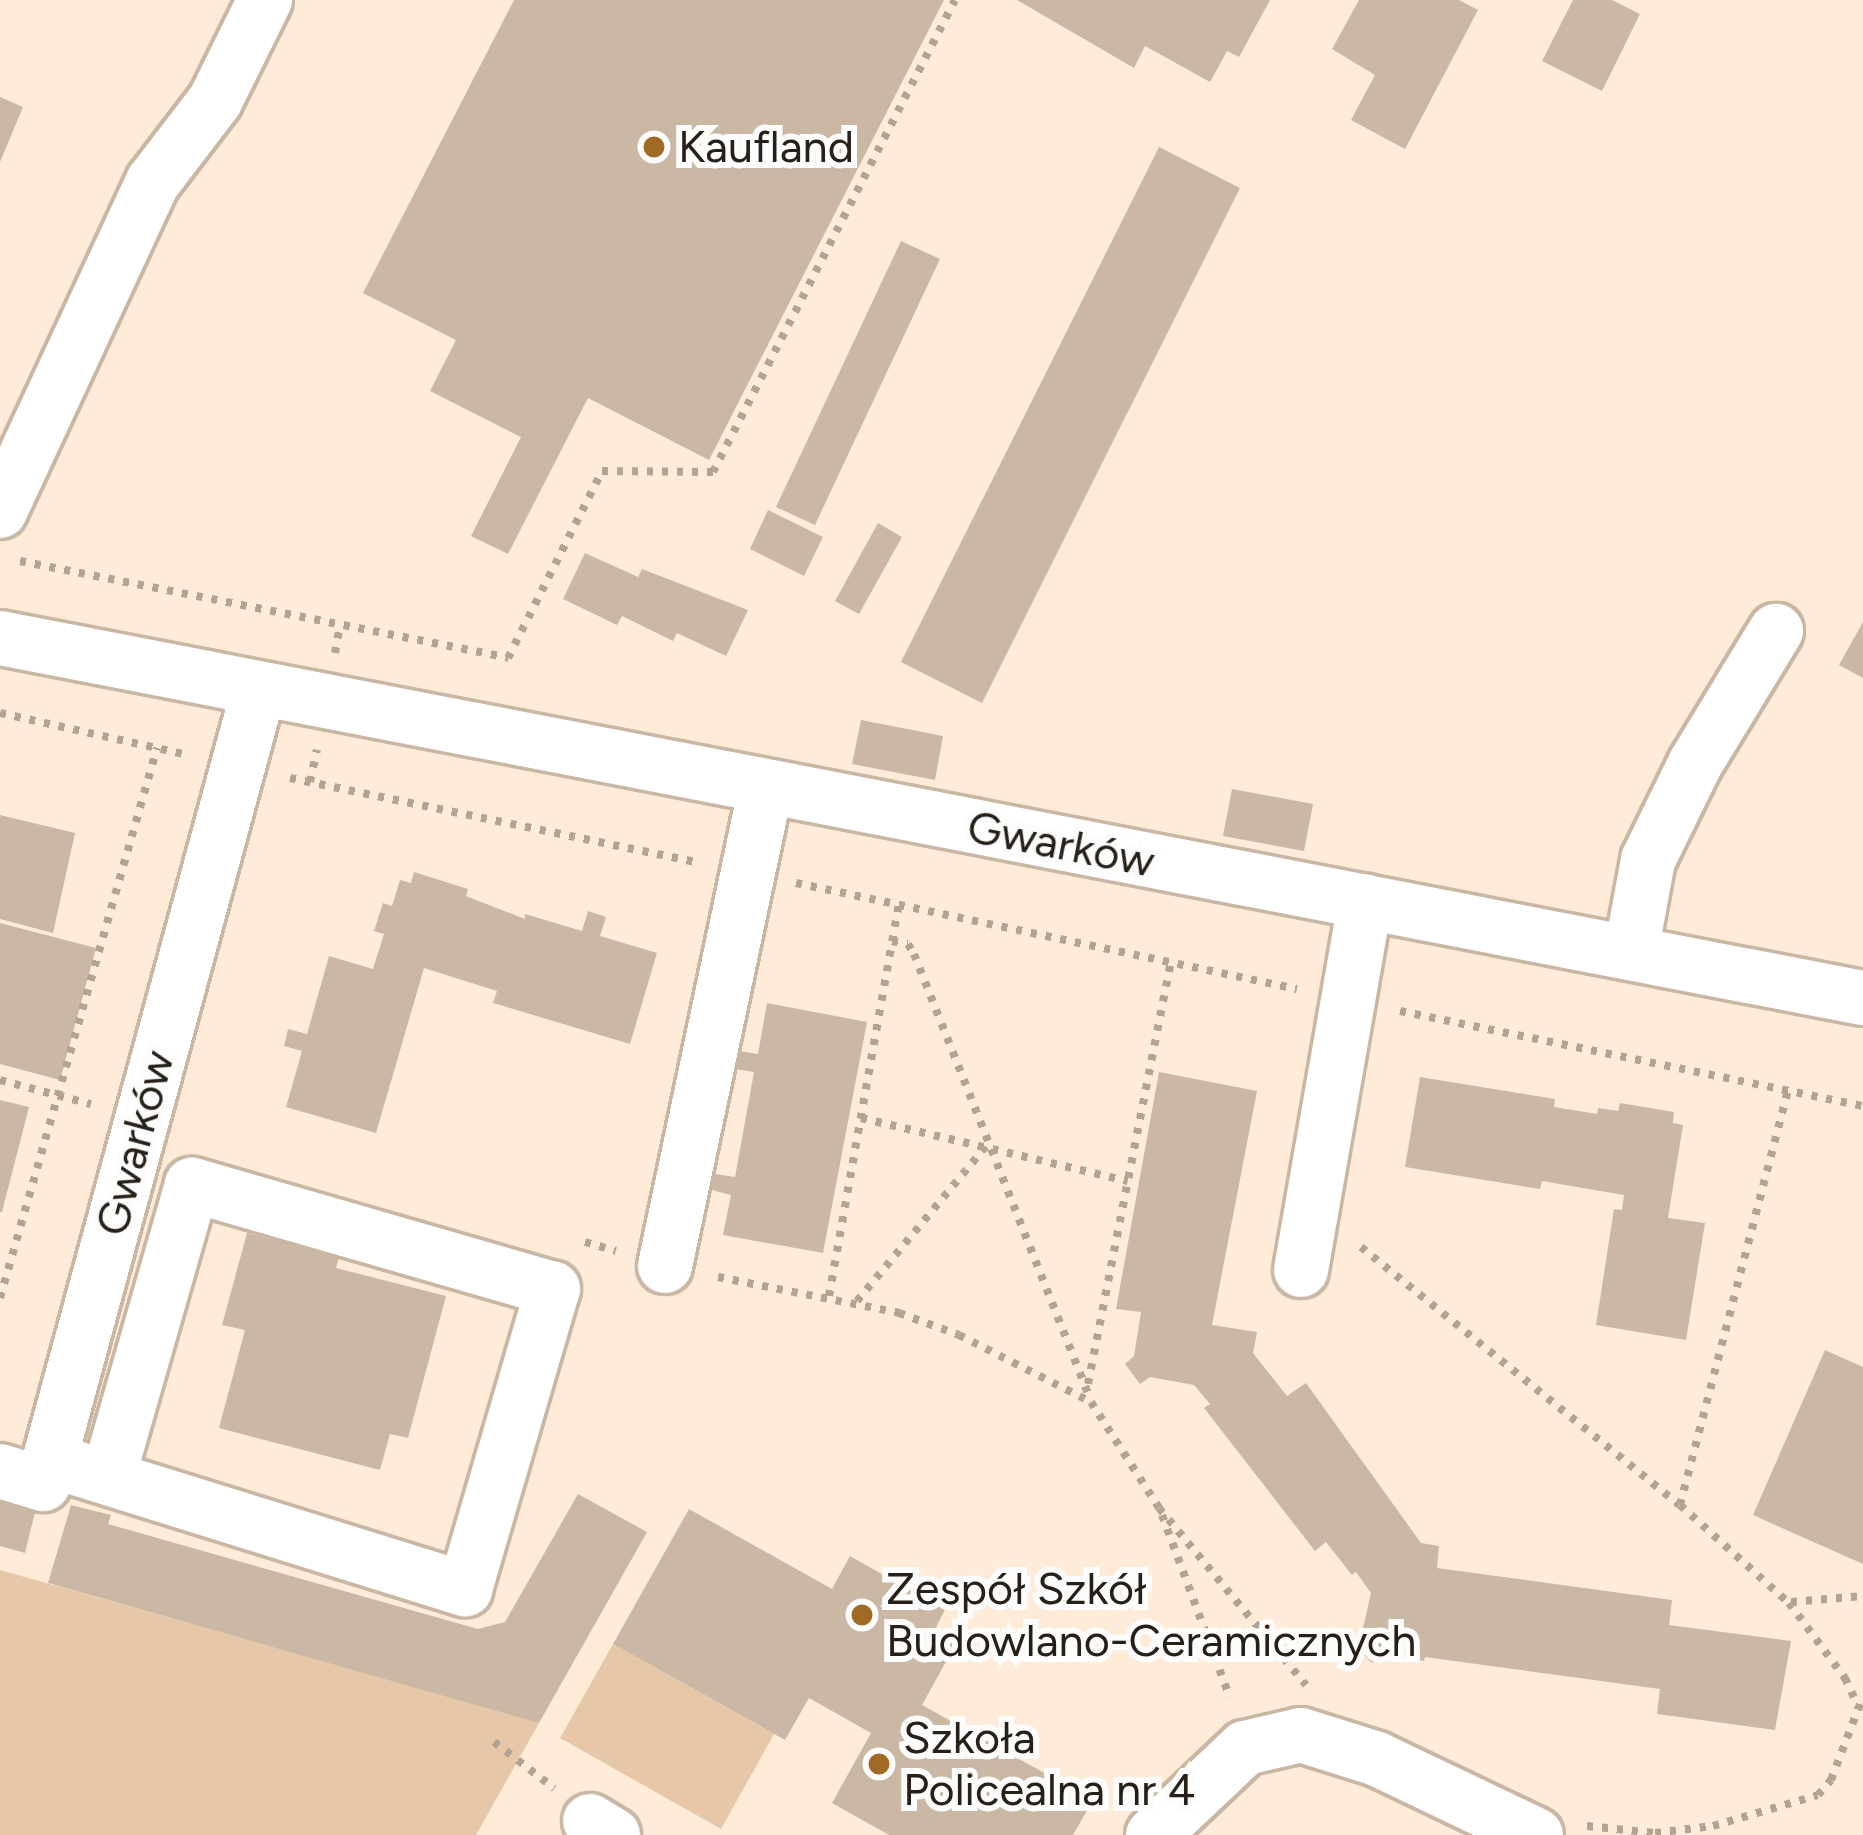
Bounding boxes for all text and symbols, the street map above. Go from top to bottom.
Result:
place label: Kaufland [678,120,854,174]
marker: Kaufland [641,134,667,160]
street label: Gwarków [963,799,1159,889]
street label: Gwarków [84,1045,186,1241]
place label: Zespół Szkół Budowlano-Ceramicznych [886,1562,1416,1668]
marker: Zespół Szkół Budowlano-Ceramicznych [849,1602,875,1628]
place label: Szkoła Policealna nr 4 [903,1711,1195,1817]
marker: Szkoła Policealna nr 4 [866,1751,892,1777]

